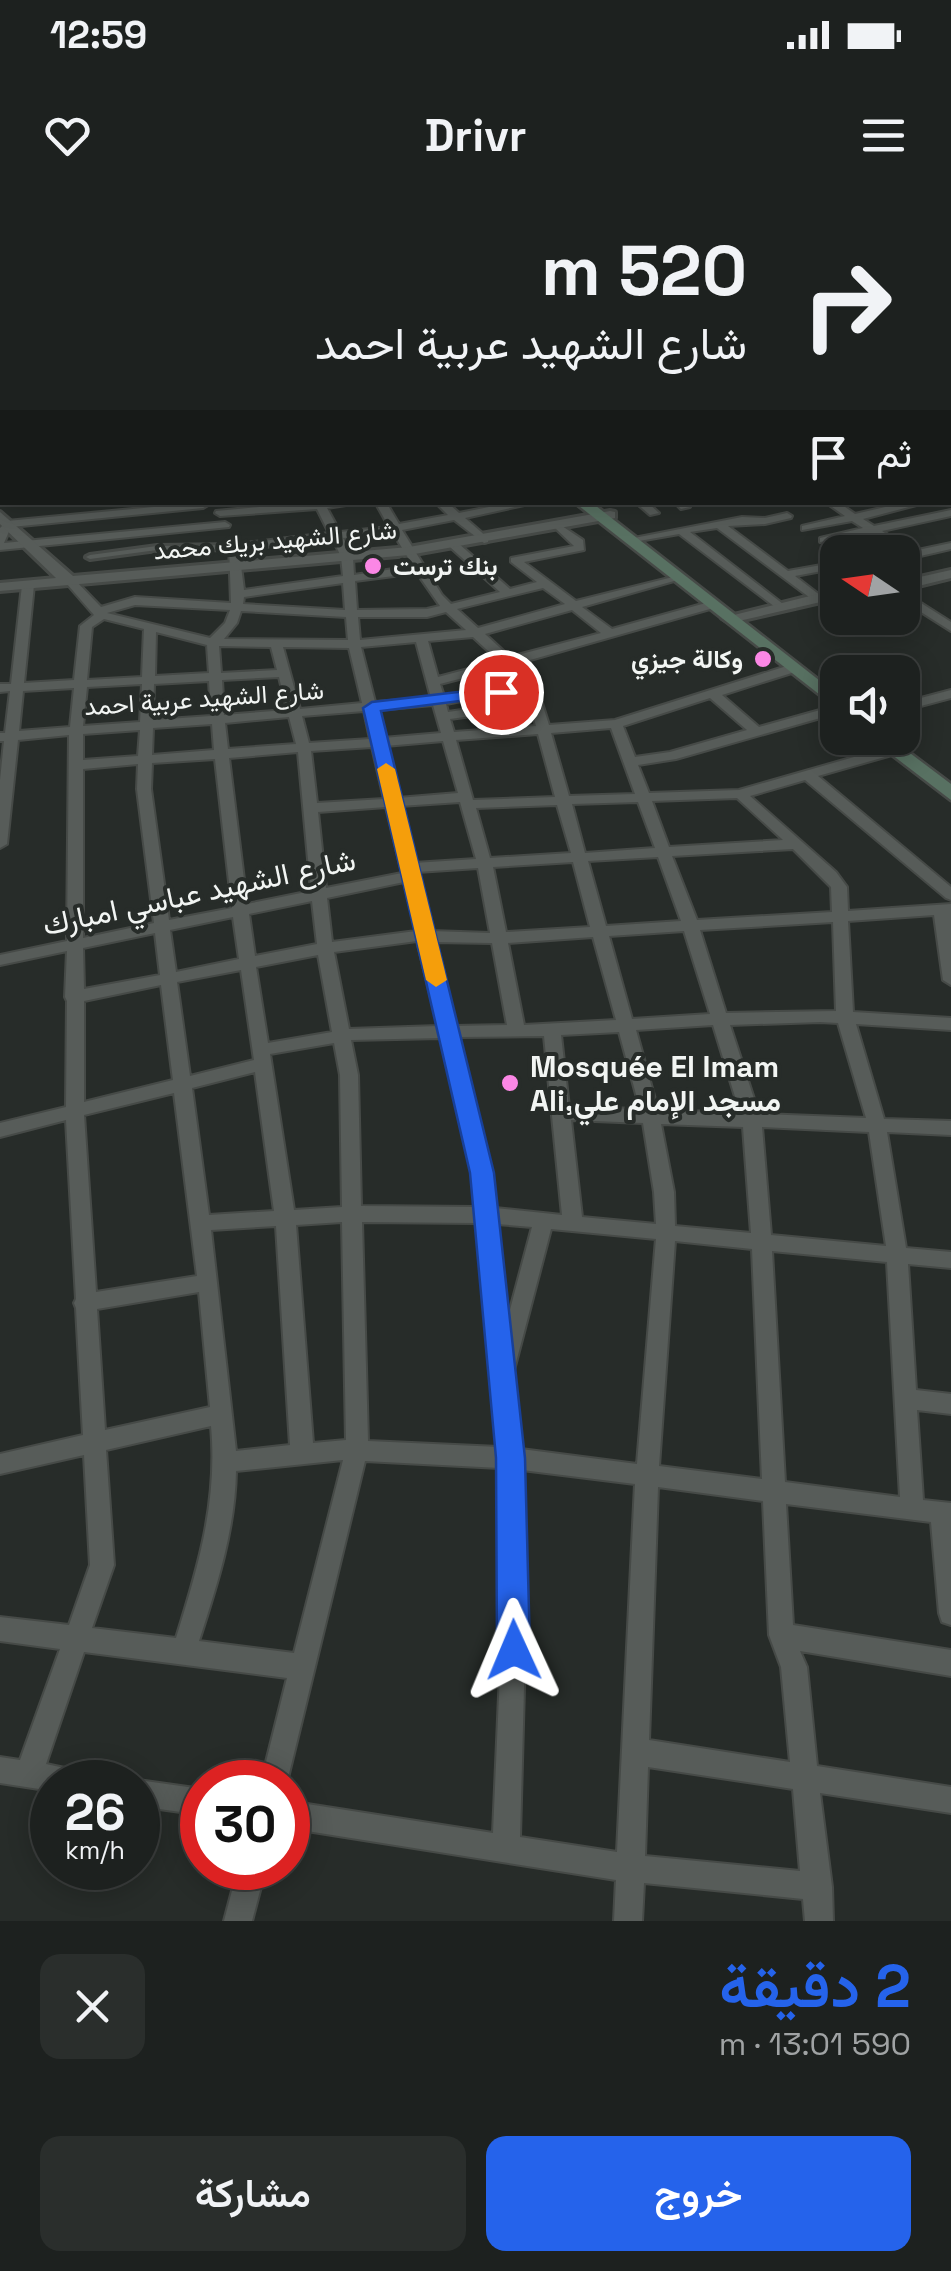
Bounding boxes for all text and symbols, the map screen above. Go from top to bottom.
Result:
text: 12:59 [50,11,147,59]
text: Drivr [424,107,527,164]
icon: heart [40,108,95,163]
icon: menu [856,108,911,163]
text: 520 m [541,226,747,315]
icon: right [782,240,912,370]
text: شارع الشهيد عربية احمد [315,315,747,372]
icon: arrive [801,430,856,485]
text: ثم [876,430,912,478]
street label: شارع الشهيد بريك محمد [152,513,398,568]
north arrow [820,535,920,635]
map controls [820,535,920,755]
place label: بنك ترست [393,550,498,582]
marker: بنك ترست [362,555,384,577]
place label: وكالة جيزي [631,643,743,680]
marker: وكالة جيزي [752,648,774,670]
pin [459,650,544,735]
button: sound [820,655,920,755]
icon: arrive [474,665,529,720]
street label: شارع الشهيد عربية احمد [83,674,325,723]
street label: شارع الشهيد عباسي امبارك [39,840,360,949]
place label: Mosquée El Imam Ali,مسجد الإمام علي [530,1047,781,1126]
marker: Mosquée El Imam Ali,مسجد الإمام علي [499,1072,521,1094]
position arrow [462,1598,566,1702]
speed limit sign: 30 [180,1760,310,1890]
text: 26 [65,1781,125,1845]
text: km/h [65,1834,125,1866]
text: 2 دقيقة [719,1948,911,2025]
button: close [40,1954,145,2059]
text: 590 m · 13:01 [719,2024,911,2064]
button: مشاركة [40,2136,466,2251]
button: خروج [486,2136,911,2251]

